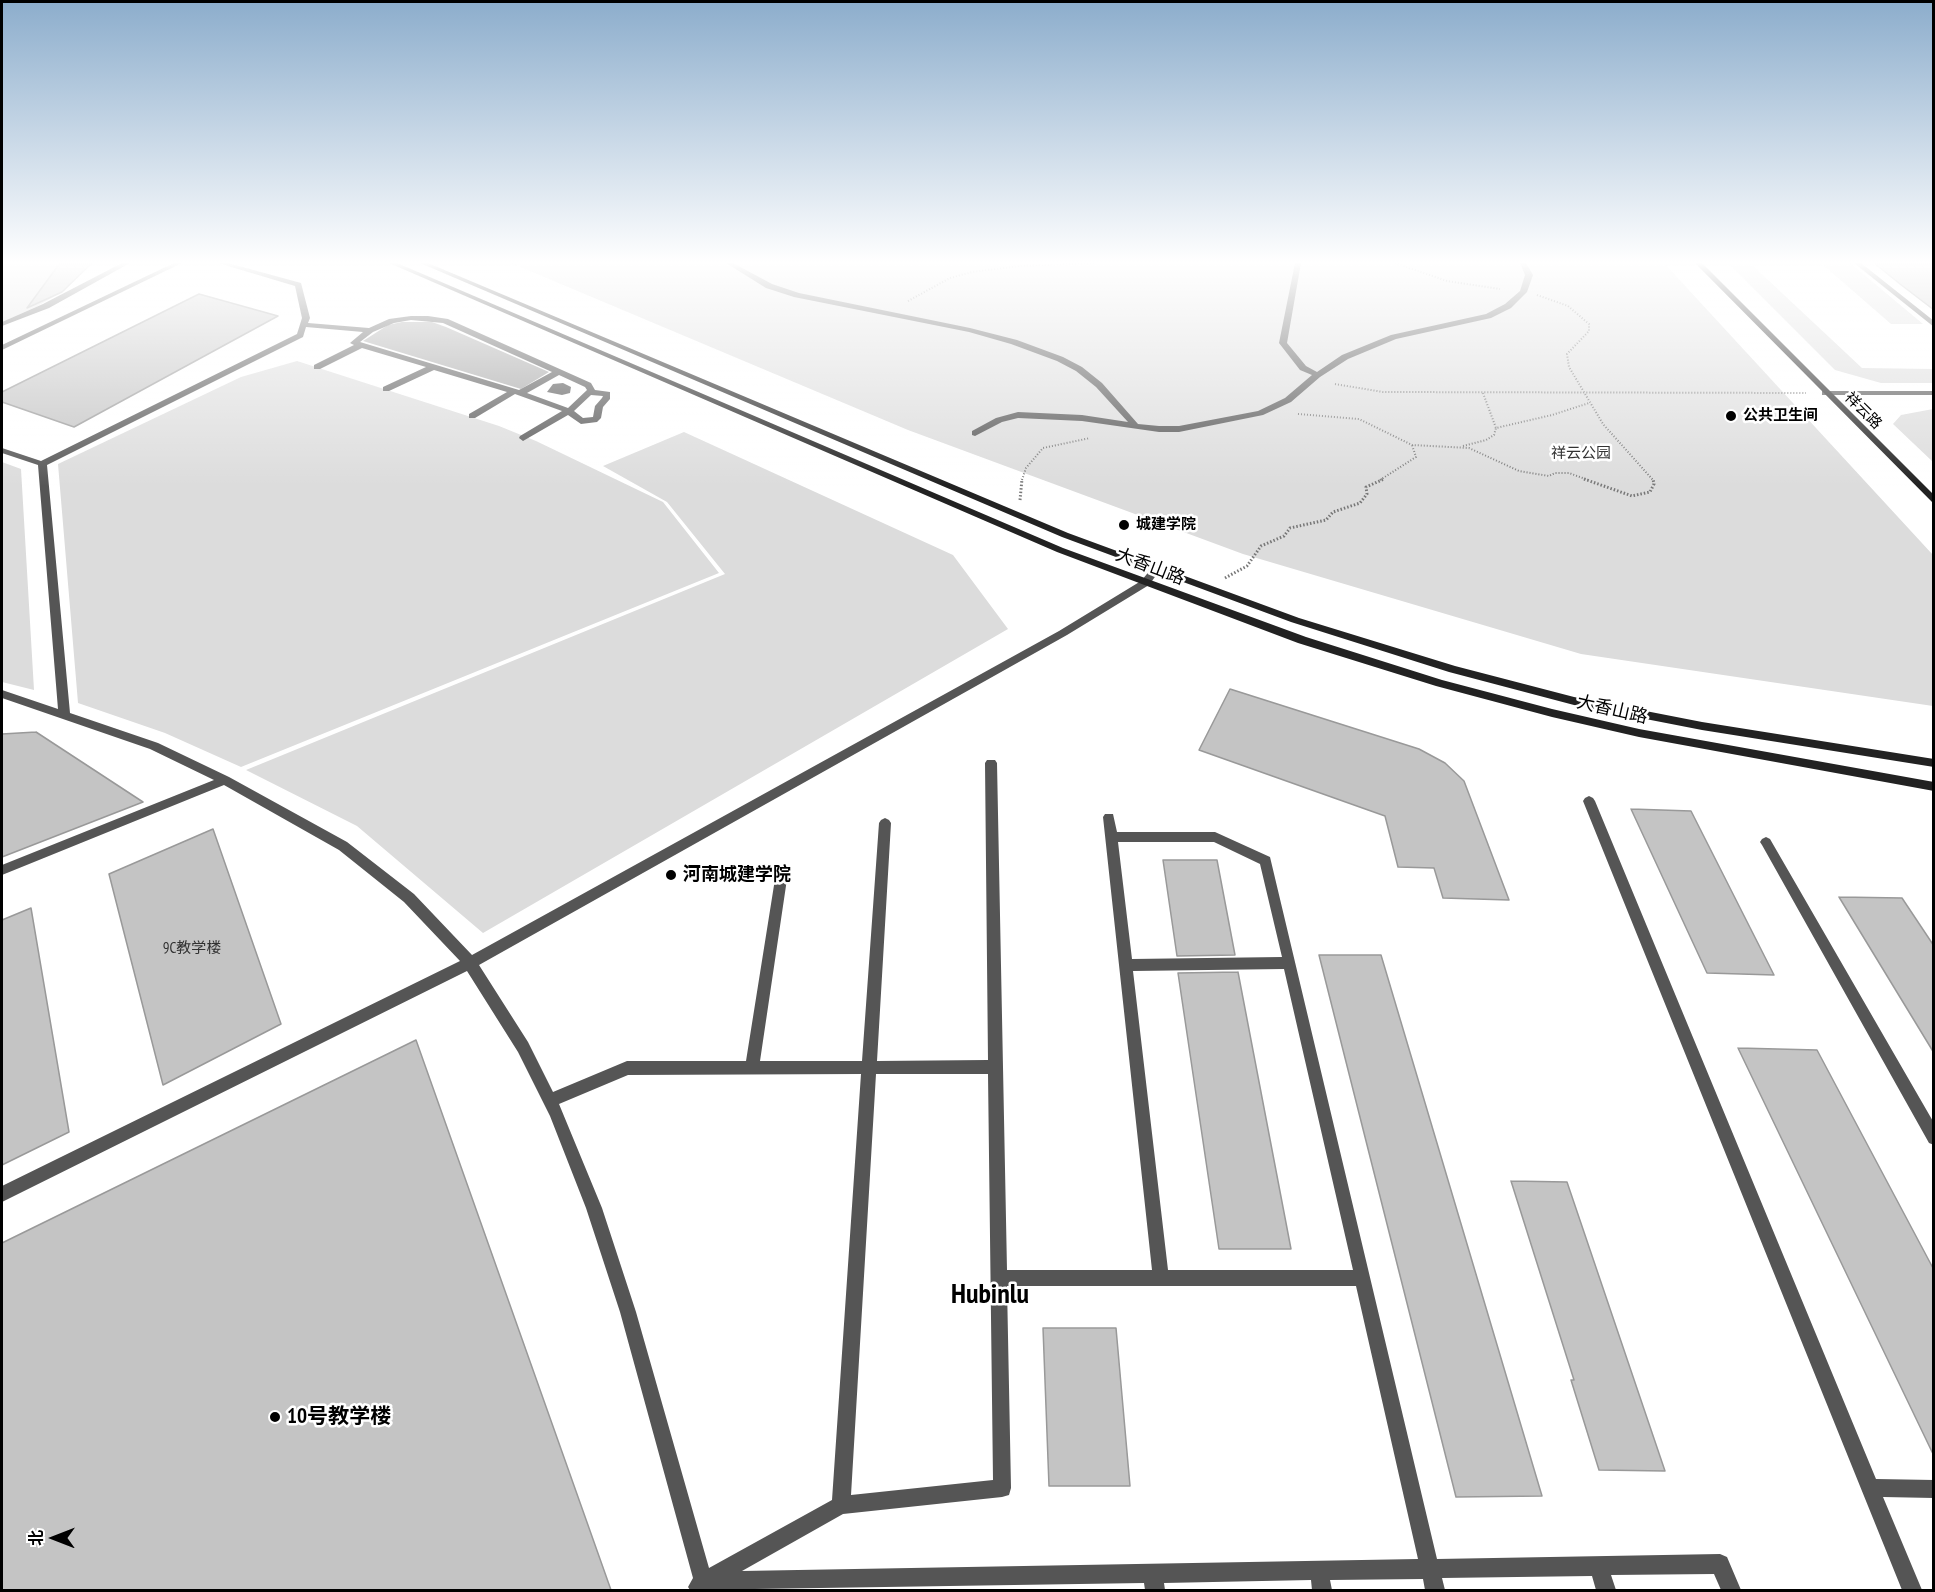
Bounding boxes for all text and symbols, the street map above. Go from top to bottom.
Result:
street label: 祥云路 [1841,389,1885,433]
place label: 公共卫生间 [1743,407,1818,425]
marker: 公共卫生间 [1724,409,1738,423]
park label: 祥云公园 [1551,445,1611,463]
place label: 城建学院 [1136,516,1196,534]
marker: 城建学院 [1117,518,1131,532]
street label: 大香山路 [1113,544,1187,590]
street label: 大香山路 [1574,691,1650,729]
place label: 河南城建学院 [683,864,791,886]
marker: 河南城建学院 [664,868,678,882]
house number: 9C教学楼 [163,940,221,958]
district label: Hubinlu [951,1278,1029,1312]
place label: 10号教学楼 [287,1404,391,1430]
marker: 10号教学楼 [268,1410,282,1424]
north arrow [24,1508,84,1568]
text: 北 [26,1530,46,1546]

